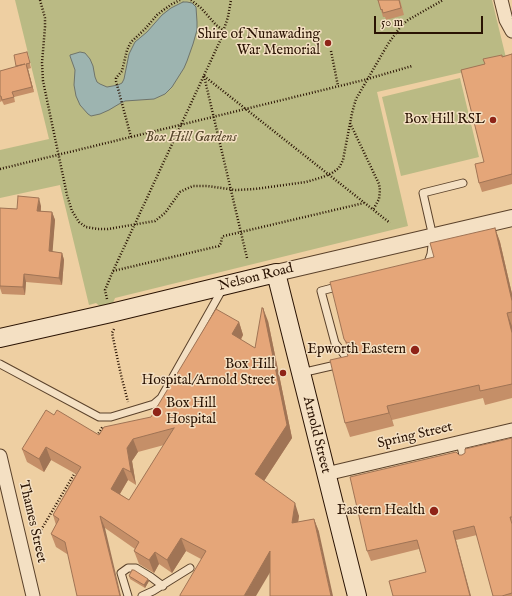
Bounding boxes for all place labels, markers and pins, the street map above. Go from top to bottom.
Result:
place label: Shire of Nunawading War Memorial [198,27,320,60]
marker: Shire of Nunawading War Memorial [323,38,333,48]
place label: Box Hill RSL [404,112,485,128]
marker: Box Hill RSL [488,115,498,125]
place label: Epworth Eastern [307,342,406,358]
marker: Epworth Eastern [409,344,421,356]
place label: Box Hill Hospital/Arnold Street [141,357,275,390]
marker: Box Hill Hospital/Arnold Street [278,368,288,378]
place label: Box Hill Hospital [166,396,216,428]
marker: Box Hill Hospital [151,406,163,418]
place label: Eastern Health [337,503,425,519]
marker: Eastern Health [428,505,440,517]

